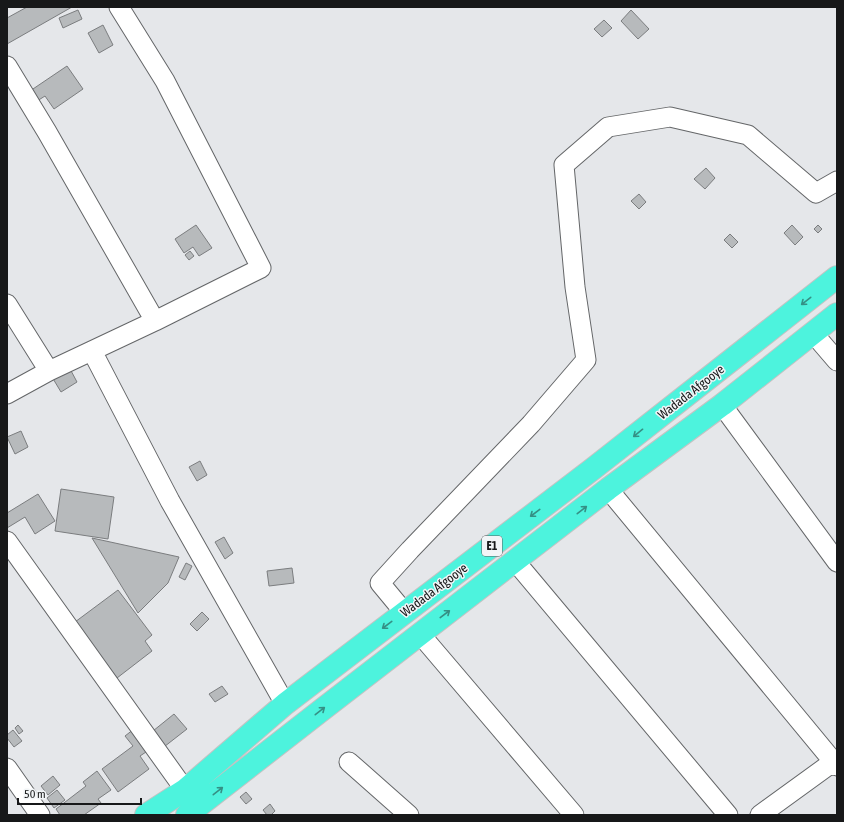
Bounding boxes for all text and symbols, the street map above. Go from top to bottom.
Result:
one-way arrow [801,297,812,305]
street label: Wadada Afgooye [655,361,727,422]
one-way arrow [633,429,644,438]
one-way arrow [576,505,587,514]
one-way arrow [530,509,541,517]
road number: E1 [482,536,502,556]
street label: Wadada Afgooye [398,560,470,620]
one-way arrow [440,610,451,619]
one-way arrow [382,621,393,630]
one-way arrow [315,706,326,715]
scale bar [18,780,141,806]
one-way arrow [212,786,223,795]
text: 50 m [24,787,46,801]

